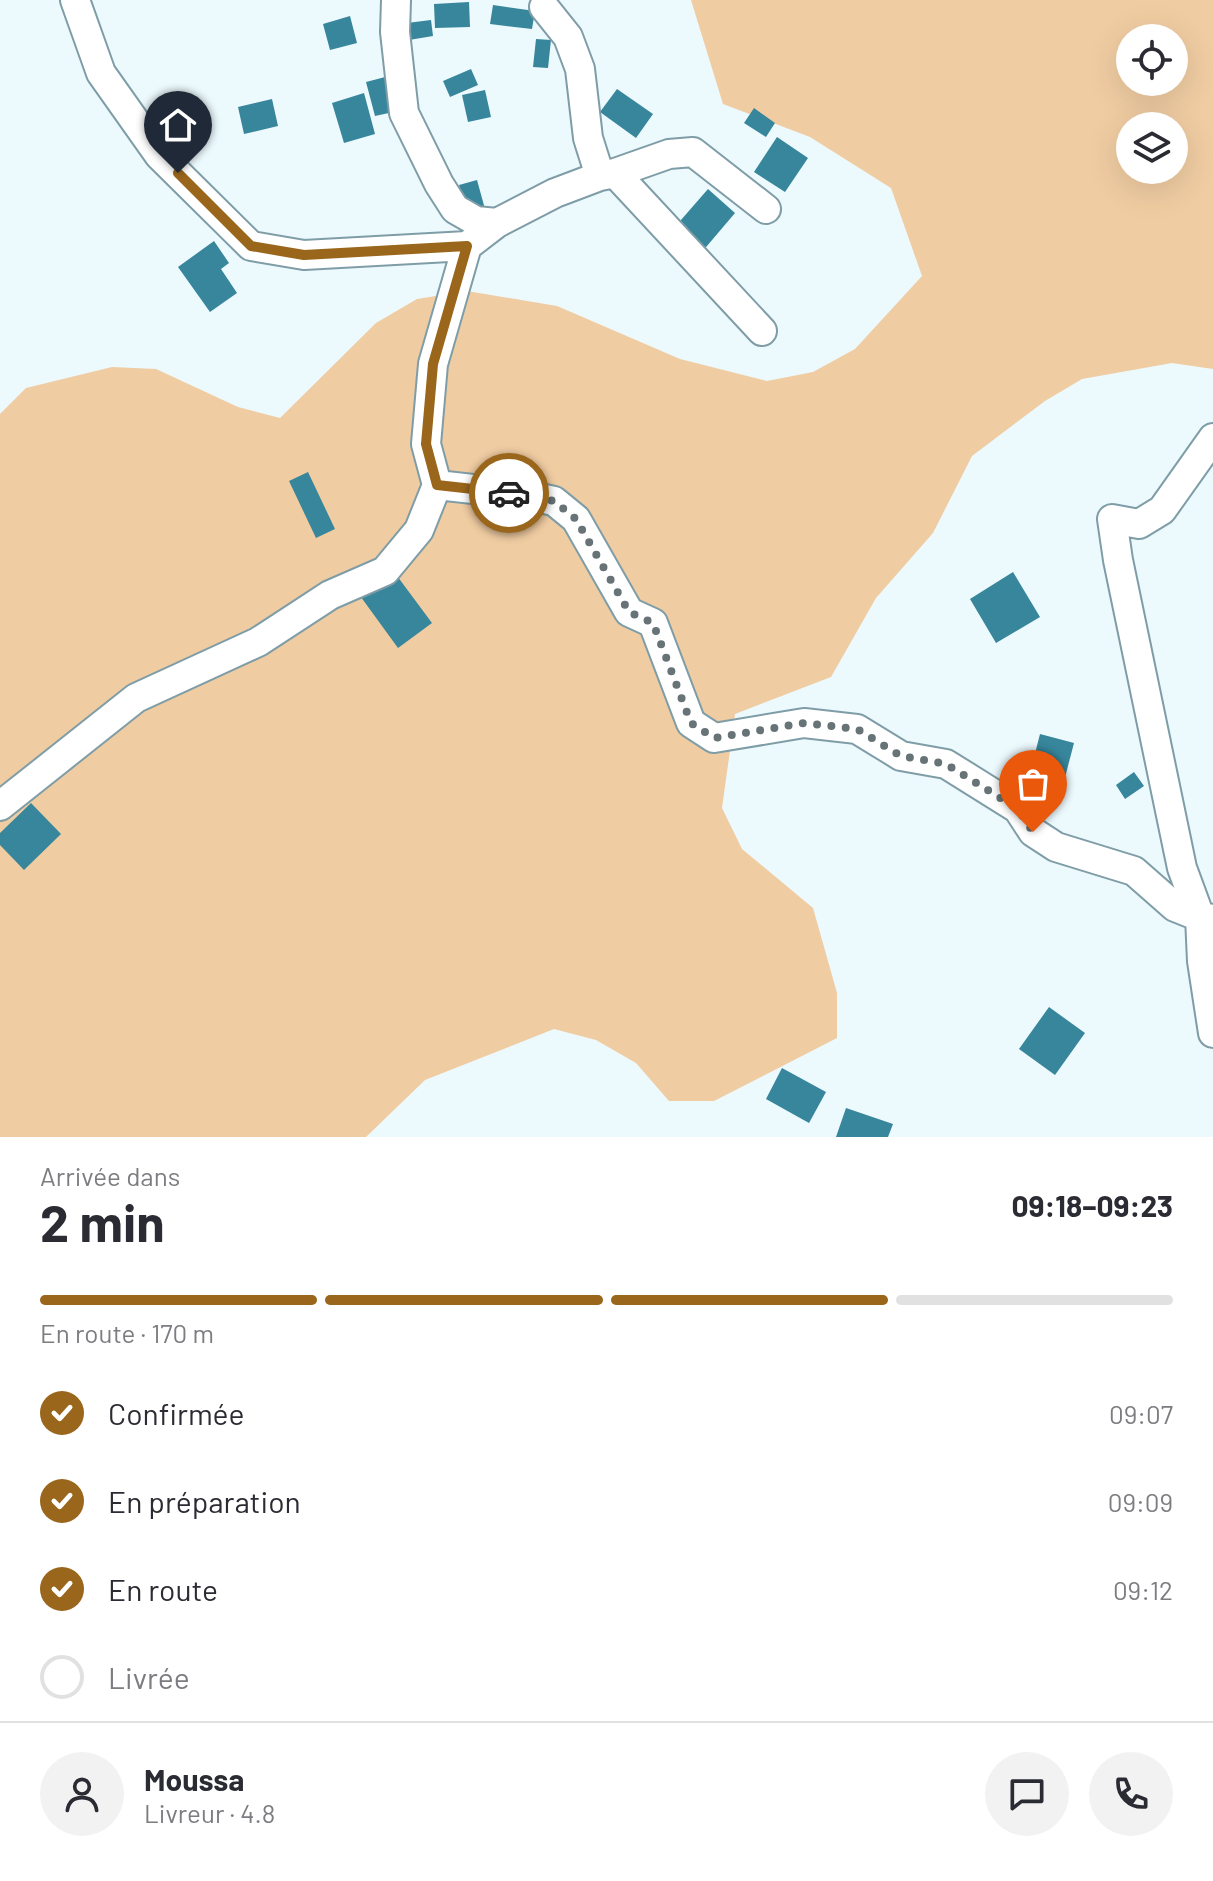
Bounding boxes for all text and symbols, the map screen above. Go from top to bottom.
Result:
map controls [1116,24,1188,184]
button: locate [1116,24,1188,96]
pin [144,91,212,173]
icon: home [156,103,200,147]
button: layers [1116,112,1188,184]
courier [469,453,549,533]
icon: car [487,471,531,515]
pin [999,750,1067,832]
icon: bag [1011,762,1055,806]
text: Arrivée dans [40,1160,180,1191]
text: 09:18–09:23 [1011,1187,1173,1223]
text: 2 min [40,1190,165,1252]
text: En route · 170 m [40,1317,214,1348]
icon: check [40,1391,84,1435]
text: Confirmée [108,1395,245,1431]
text: 09:07 [1109,1398,1173,1429]
icon: check [40,1479,84,1523]
text: En préparation [108,1483,301,1519]
text: 09:09 [1108,1486,1173,1517]
icon: check [40,1567,84,1611]
text: En route [108,1571,218,1607]
text: 09:12 [1113,1574,1173,1605]
text: Livrée [108,1659,190,1695]
button: person [40,1752,124,1836]
button: chat [985,1752,1069,1836]
button: phone [1089,1752,1173,1836]
text: Moussa [144,1761,244,1797]
text: Livreur · 4.8 [144,1797,275,1828]

